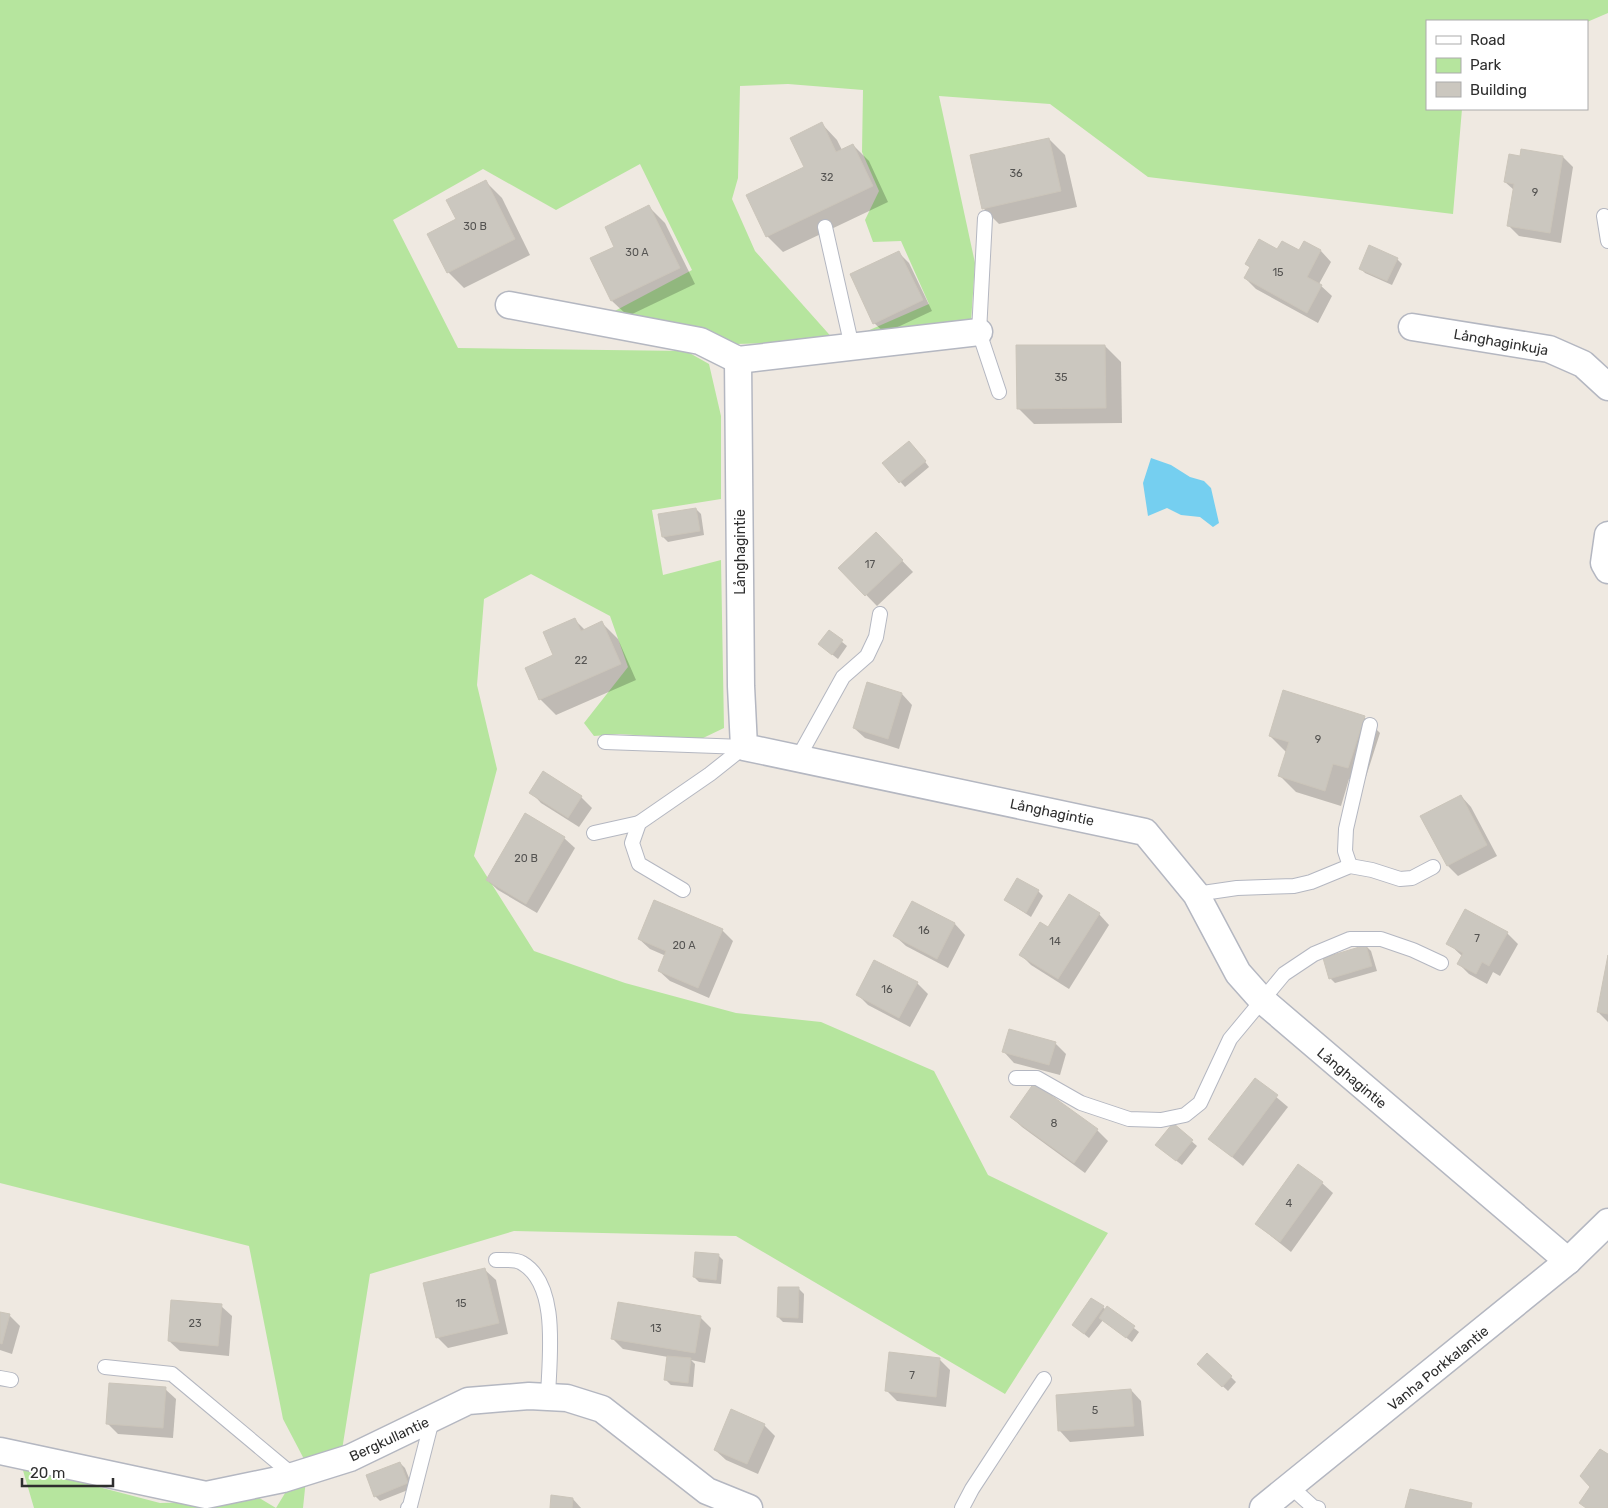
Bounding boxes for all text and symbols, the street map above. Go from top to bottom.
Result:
legend [1426,20,1588,110]
text: Road [1470,31,1506,49]
text: Park [1470,56,1501,74]
text: Building [1470,81,1527,99]
house number: 36 [1009,167,1023,180]
house number: 32 [820,171,834,184]
house number: 9 [1532,186,1538,199]
house number: 30 B [463,220,487,233]
house number: 30 A [625,246,649,259]
house number: 15 [1272,266,1284,279]
street label: Långhaginkuja [1452,326,1550,359]
house number: 35 [1054,371,1068,384]
street label: Långhagintie [732,509,749,595]
house number: 17 [865,558,876,571]
house number: 22 [575,654,587,667]
house number: 9 [1315,733,1321,746]
street label: Långhagintie [1008,795,1096,830]
house number: 20 B [514,852,538,865]
house number: 16 [918,924,930,937]
house number: 7 [1474,932,1480,945]
house number: 14 [1049,935,1061,948]
house number: 20 A [672,939,696,952]
house number: 16 [881,983,893,996]
street label: Långhagintie [1313,1044,1390,1112]
house number: 8 [1051,1117,1058,1130]
house number: 4 [1286,1197,1293,1210]
house number: 15 [455,1297,467,1310]
house number: 23 [188,1317,202,1330]
house number: 13 [650,1322,662,1335]
street label: Vanha Porkkalantie [1384,1322,1492,1414]
house number: 7 [909,1369,915,1382]
house number: 5 [1092,1404,1099,1417]
street label: Bergkullantie [347,1414,432,1465]
scale bar [22,1456,114,1488]
text: 20 m [30,1464,65,1482]

